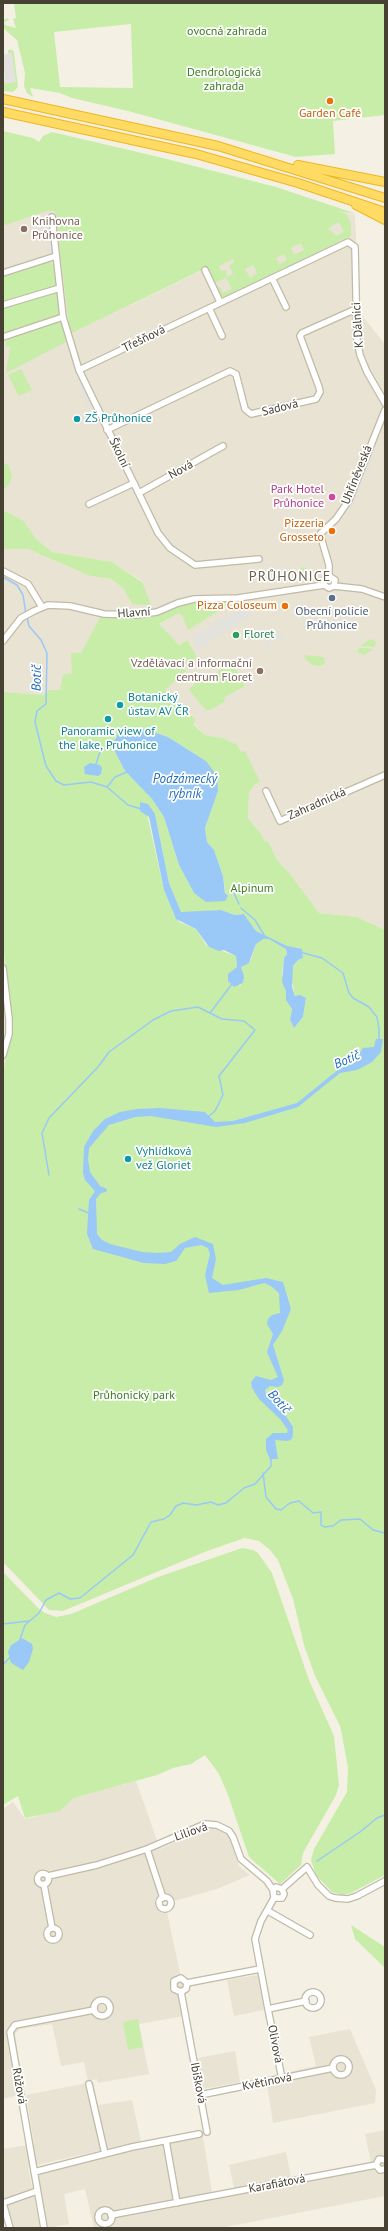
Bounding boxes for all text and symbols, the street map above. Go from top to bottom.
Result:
park label: ovocná zahrada [187,25,267,39]
park label: Dendrologická zahrada [187,66,261,94]
marker: Garden Café [325,96,335,106]
place label: Garden Café [299,107,361,121]
place label: Knihovna Průhonice [32,215,83,243]
marker: Knihovna Průhonice [19,224,29,234]
street label: K Dálnici [349,301,367,349]
street label: Třešňová [120,322,168,356]
street label: Sadová [260,397,300,419]
place label: ZŠ Průhonice [85,412,152,426]
marker: ZŠ Průhonice [72,414,82,424]
street label: Školní [106,436,132,470]
street label: Uhříněveská [339,443,375,507]
street label: Nová [166,457,196,483]
place label: Park Hotel Průhonice [271,483,324,511]
marker: Park Hotel Průhonice [327,492,337,502]
place label: Pizzeria Grosseto [280,517,324,545]
marker: Pizzeria Grosseto [327,526,337,536]
district label: PRŮHONICE [249,569,331,585]
marker: Obecní policie Průhonice [327,593,337,603]
place label: Pizza Coloseum [197,599,277,613]
marker: Pizza Coloseum [280,601,290,611]
street label: Hlavní [117,605,151,621]
place label: Obecní policie Průhonice [295,605,369,633]
place label: Floret [244,628,274,642]
marker: Floret [231,630,241,640]
place label: Vzdělávací a informační centrum Floret [131,657,252,685]
water label: Botič [29,665,45,691]
marker: Vzdělávací a informační centrum Floret [255,666,265,676]
place label: Botanický ústav AV ČR [128,691,189,719]
marker: Botanický ústav AV ČR [115,700,125,710]
marker: Panoramic view of the lake, Pruhonice [103,714,113,724]
place label: Panoramic view of the lake, Pruhonice [59,725,157,753]
water label: Podzámecký rybník [153,771,217,802]
street label: Zahradnická [286,785,348,823]
park label: Alpinum [230,882,274,896]
water label: Botič [332,1047,362,1073]
place label: Vyhlídková vež Gloriet [136,1145,192,1173]
marker: Vyhlídková vež Gloriet [123,1154,133,1164]
water label: Botič [264,1387,294,1417]
park label: Průhonický park [93,1389,175,1403]
street label: Liliová [173,1820,209,1844]
street label: Olivová [264,2024,286,2064]
street label: Ibišková [187,2061,209,2105]
street label: Růžová [9,2067,29,2105]
street label: Květinová [241,2070,293,2094]
street label: Karafiátová [247,2171,307,2197]

